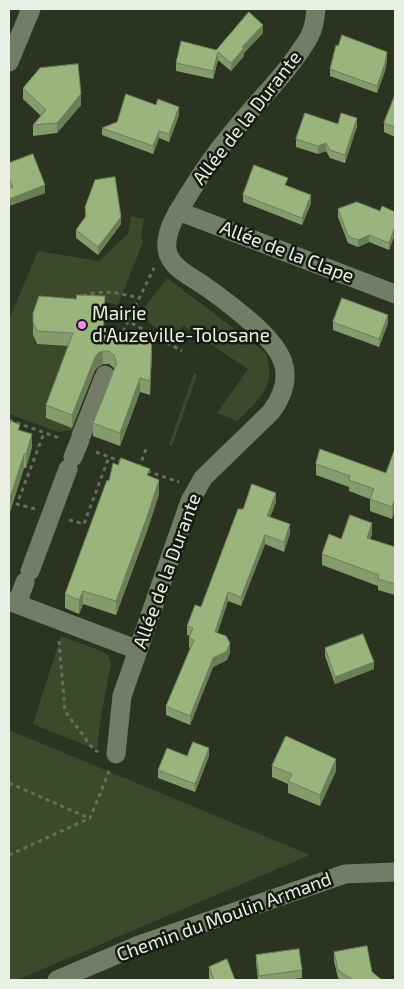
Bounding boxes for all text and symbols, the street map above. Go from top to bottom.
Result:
street label: Allée de la Durante [188,47,306,189]
street label: Allée de la Clape [217,216,357,288]
place label: Mairie d'Auzeville-Tolosane [92,303,270,347]
marker: Mairie d'Auzeville-Tolosane [76,319,88,331]
street label: Allée de la Durante [128,490,206,652]
street label: Chemin du Moulin Armand [113,867,335,967]

